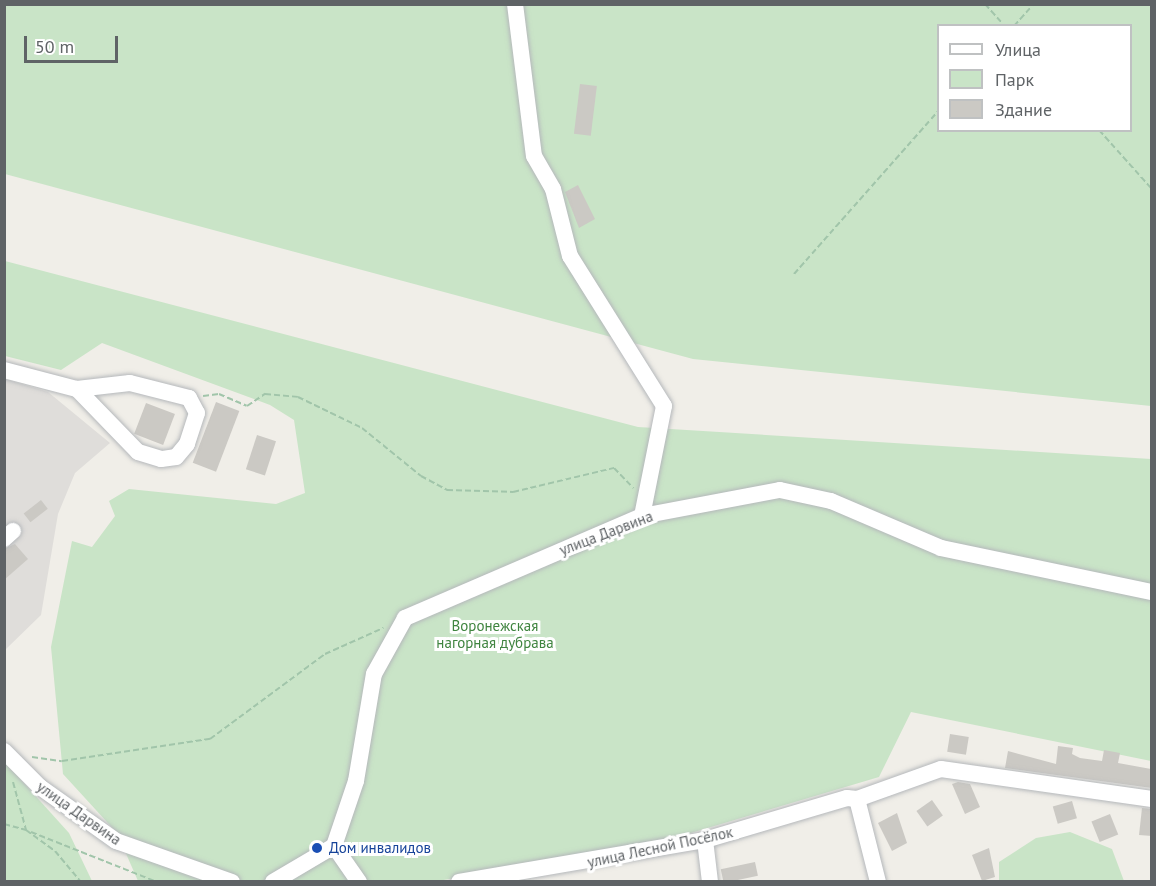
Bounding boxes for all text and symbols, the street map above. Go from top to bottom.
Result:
scale bar [27,24,122,62]
legend [937,24,1132,132]
text: 50 m [35,35,74,58]
text: Улица [995,38,1041,61]
text: Парк [995,68,1034,91]
text: Здание [995,98,1052,121]
street label: улица Дарвина [557,507,655,559]
park label: Воронежская нагорная дубрава [436,616,554,651]
street label: улица Дарвина [33,777,125,849]
street label: улица Лесной Посёлок [586,823,734,871]
place label: Дом инвалидов [329,839,431,857]
marker: Дом инвалидов [310,841,324,855]

